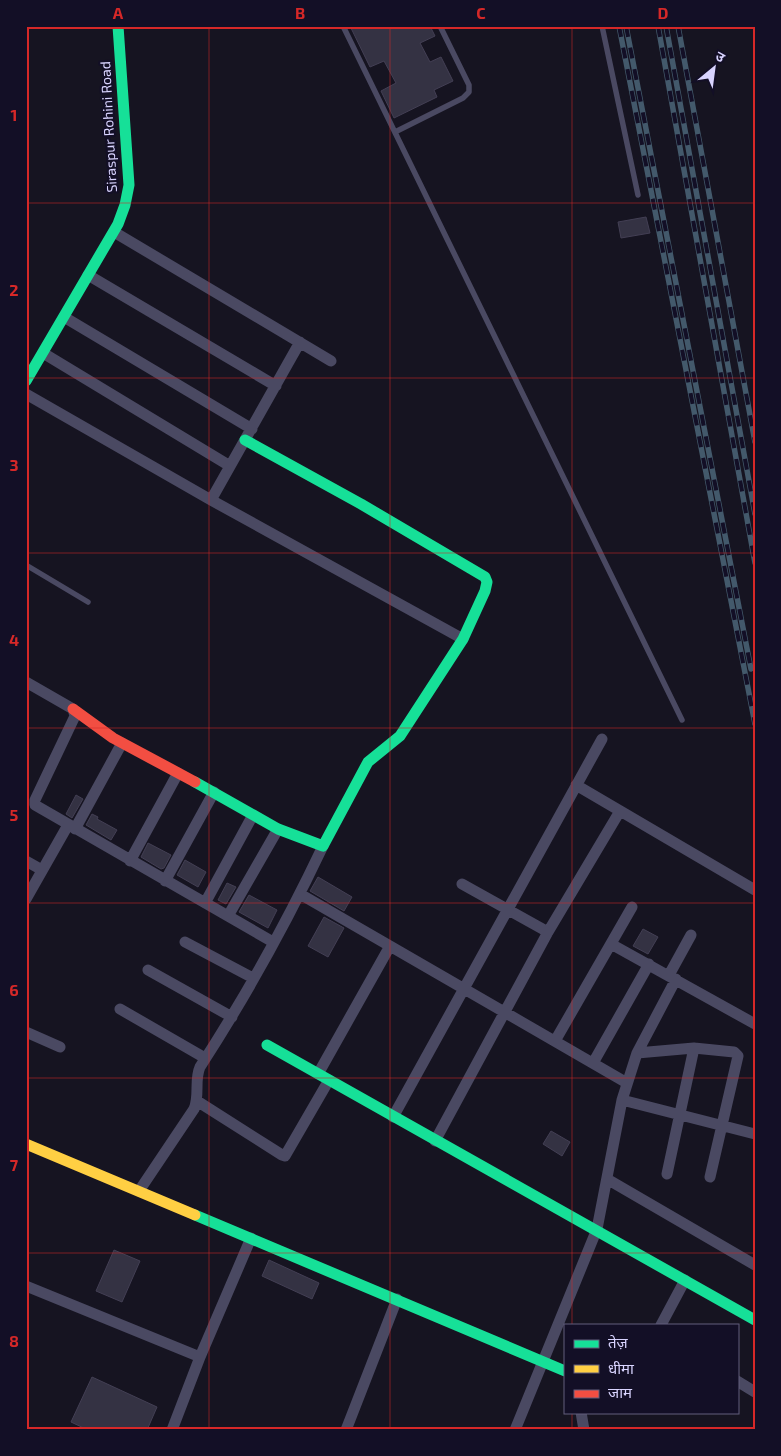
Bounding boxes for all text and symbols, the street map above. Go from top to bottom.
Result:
text: A [113,3,124,22]
text: B [295,3,305,22]
text: C [476,3,486,22]
text: D [658,3,669,22]
north arrow [688,42,738,92]
text: उ [713,47,729,66]
street label: Siraspur Rohini Road [96,61,120,193]
text: 1 [11,105,17,124]
text: 2 [9,280,19,299]
text: 3 [9,455,19,474]
text: 4 [9,630,19,649]
text: 5 [10,805,19,824]
text: 6 [9,980,19,999]
text: 7 [10,1155,19,1174]
legend [564,1324,738,1414]
text: 8 [9,1331,19,1350]
text: तेज़ [608,1333,629,1351]
text: धीमा [608,1359,635,1377]
text: जाम [608,1383,633,1401]

